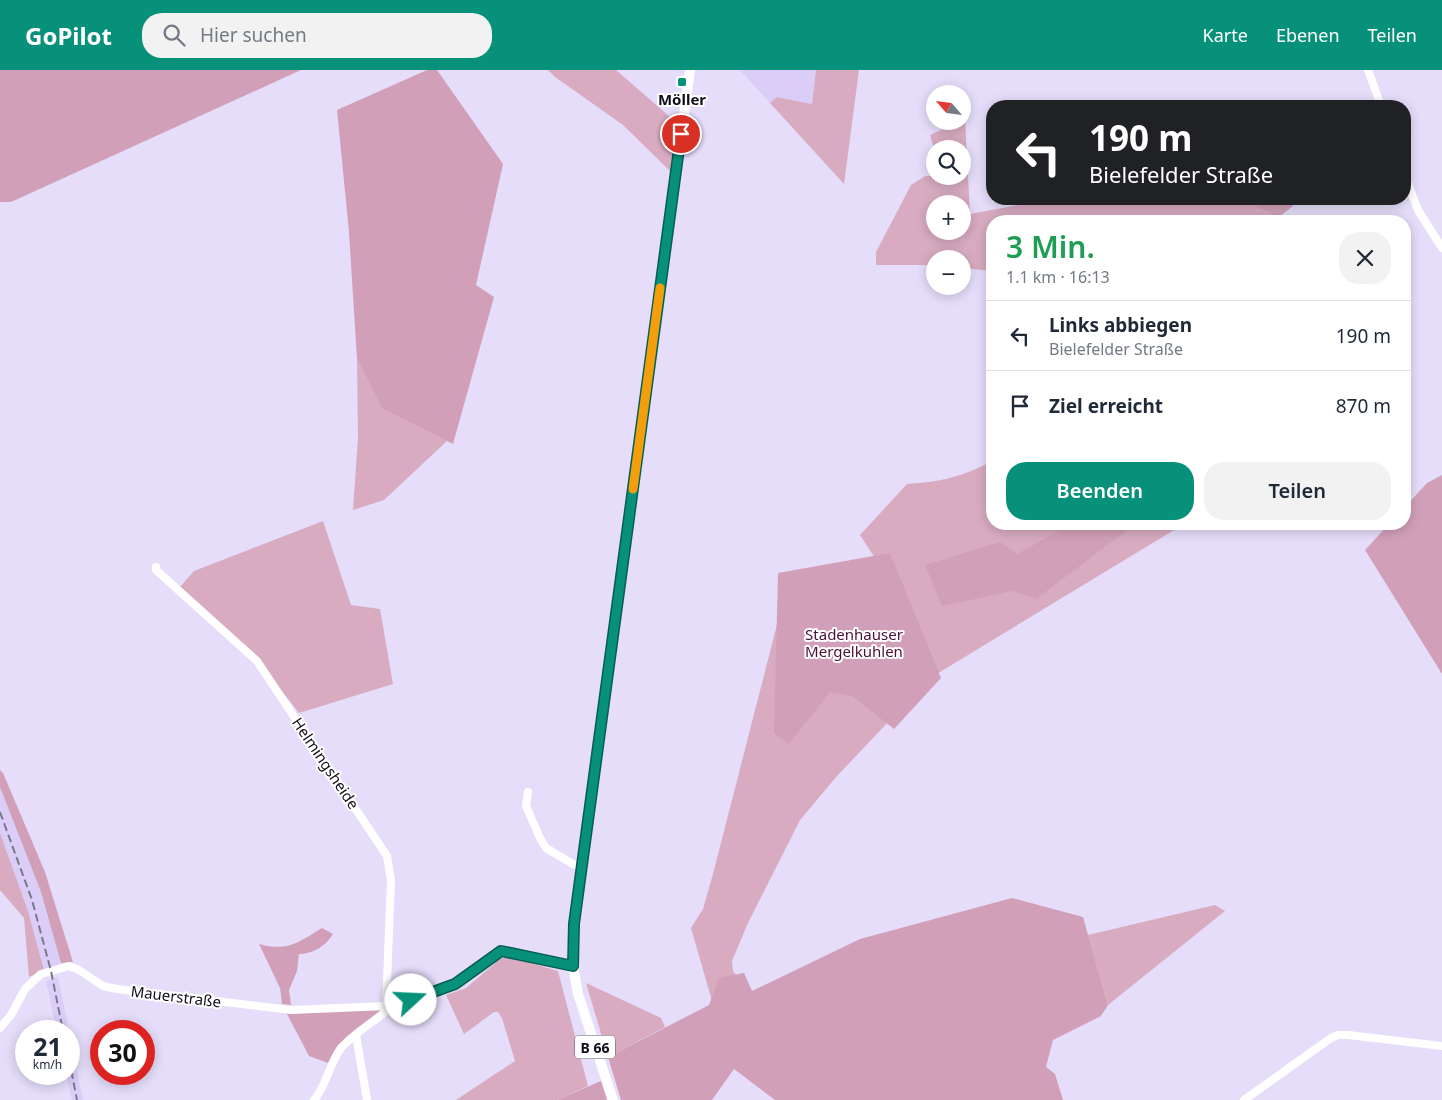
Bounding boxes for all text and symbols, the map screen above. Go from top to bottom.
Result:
search box [142,13,492,58]
text: GoPilot [25,19,112,52]
icon: search [160,21,188,49]
text: Hier suchen [200,22,307,48]
text: Karte [1203,23,1248,47]
text: Ebenen [1276,23,1340,47]
text: Teilen [1368,23,1417,47]
marker: Möller [676,76,688,88]
north arrow [926,85,971,130]
map controls [926,85,971,295]
place label: Möller [658,89,706,109]
pin [660,113,702,155]
text: 190 m [1089,114,1192,161]
icon: arrive [667,120,695,148]
icon: left [1006,120,1071,185]
button: search [926,140,971,185]
text: Bielefelder Straße [1089,159,1273,189]
button: + [926,195,971,240]
text: 3 Min. [1006,226,1095,267]
button: close [1339,232,1391,284]
button: − [926,250,971,295]
text: 1.1 km · 16:13 [1006,266,1110,288]
text: Links abbiegen [1049,312,1192,338]
icon: left [1006,322,1034,350]
text: 190 m [1336,323,1391,349]
text: Bielefelder Straße [1049,338,1183,360]
icon: arrive [1006,392,1034,420]
text: Ziel erreicht [1049,393,1163,419]
text: 870 m [1336,393,1391,419]
button: Beenden [1006,462,1194,520]
button: Teilen [1204,462,1391,520]
park label: Stadenhauser Mergelkuhlen [805,624,903,661]
street label: Helmingsheide [288,713,364,813]
position arrow [384,973,436,1025]
street label: Mauerstraße [130,981,222,1011]
speed limit sign: 30 [90,1020,155,1085]
text: 21 [33,1029,62,1063]
road number: B 66 [575,1036,615,1059]
text: km/h [33,1056,62,1073]

